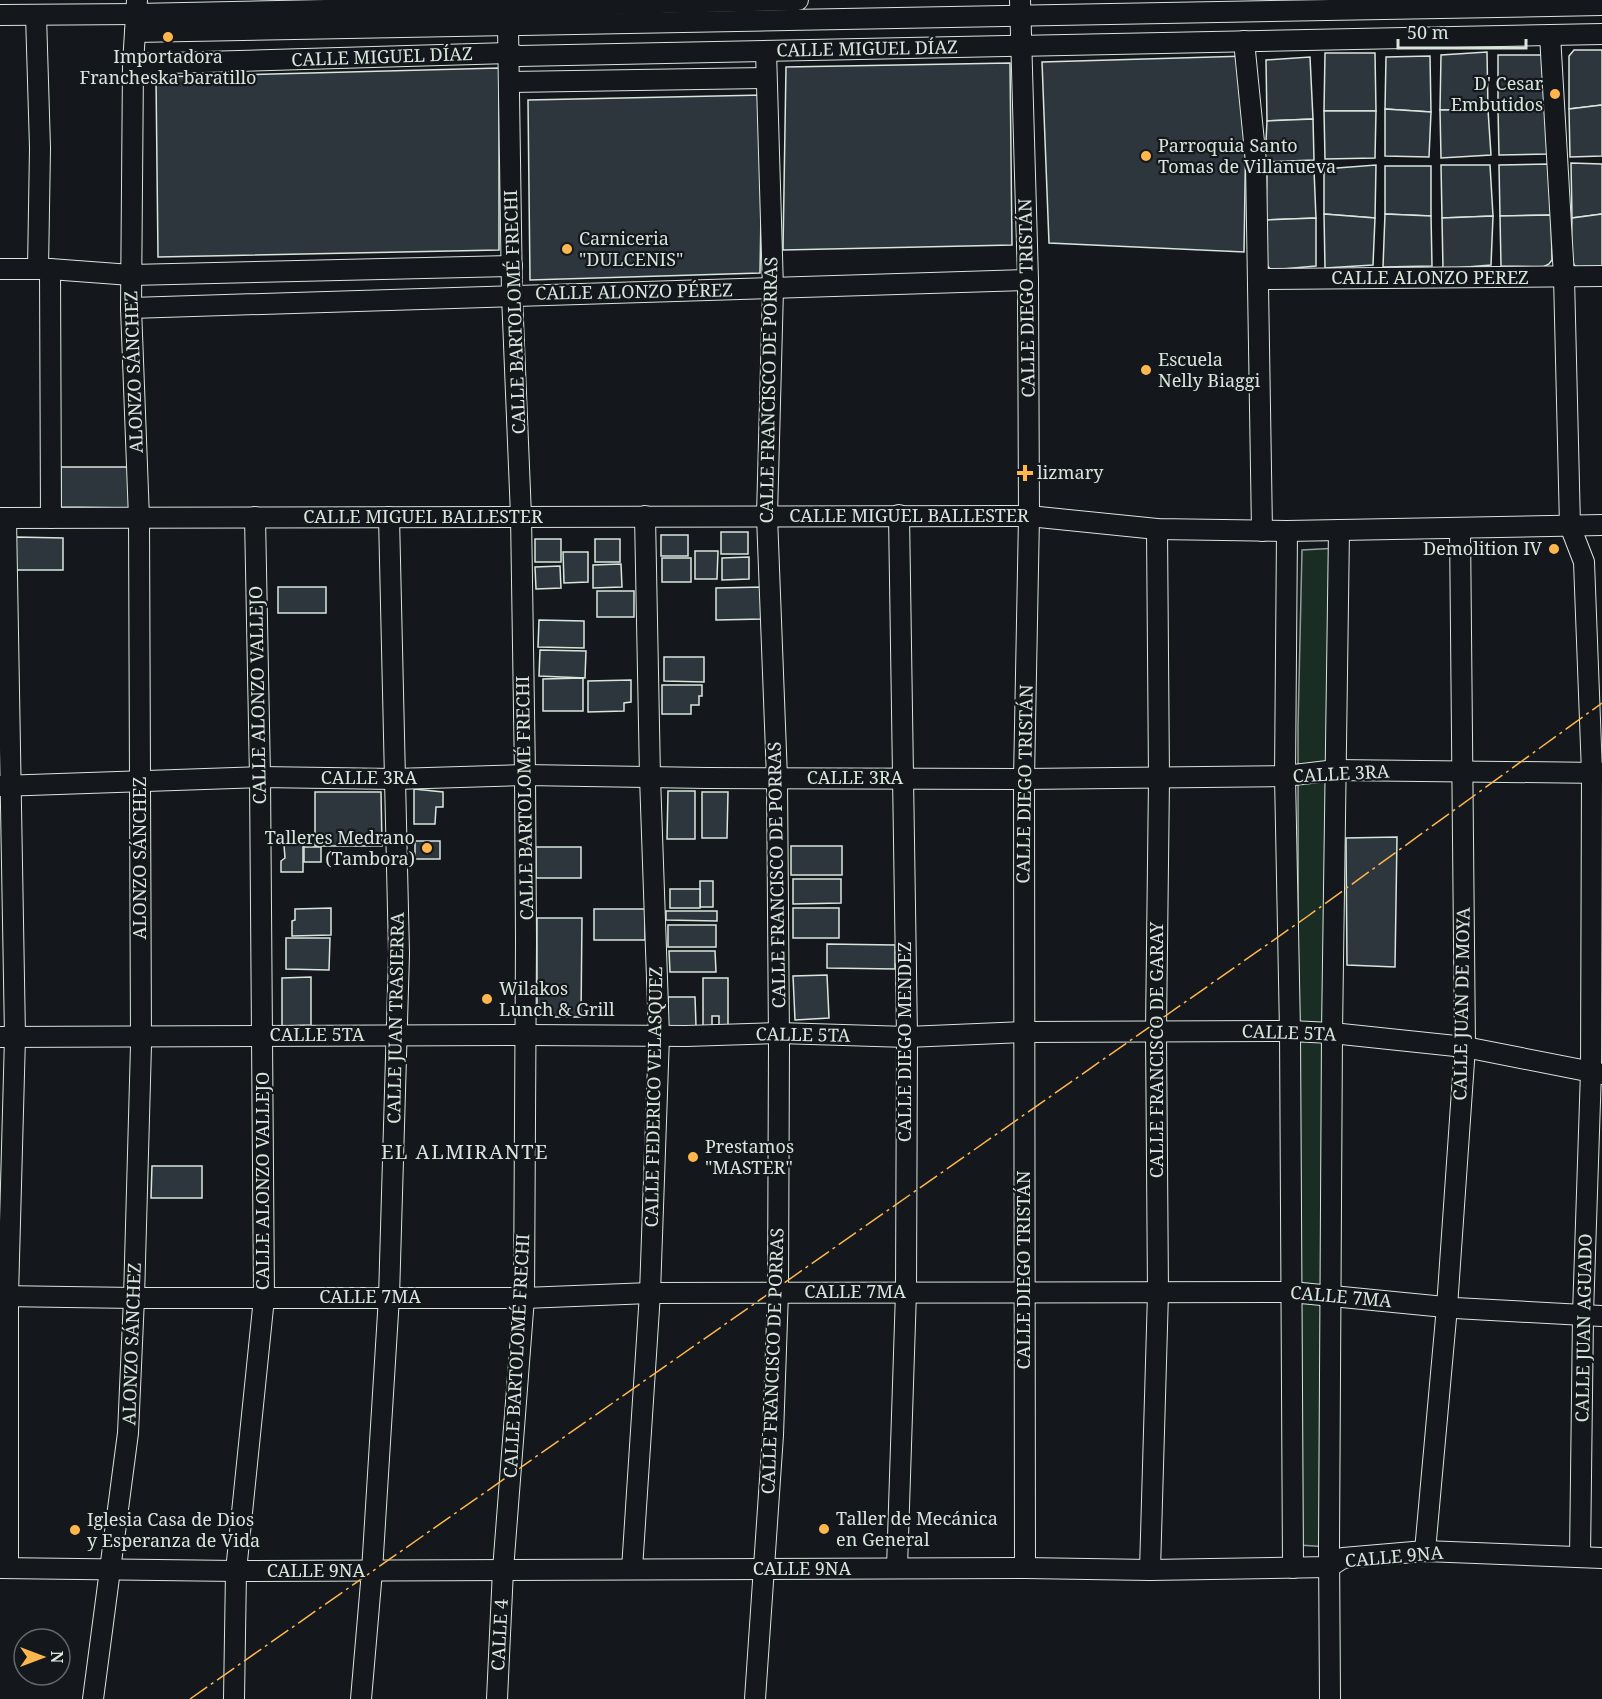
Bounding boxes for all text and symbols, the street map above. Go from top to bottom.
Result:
scale bar [1398,12,1526,50]
text: 50 m [1407,20,1449,44]
marker: Importadora Francheska baratillo [161,30,175,44]
street label: CALLE MIGUEL DÍAZ [776,34,958,62]
street label: CALLE MIGUEL DÍAZ [291,41,473,71]
place label: Importadora Francheska baratillo [80,44,256,89]
place label: D' Cesar Embutidos [1451,71,1544,116]
marker: D' Cesar Embutidos [1548,87,1562,101]
place label: Parroquia Santo Tomas de Villanueva [1158,133,1336,178]
marker: Parroquia Santo Tomas de Villanueva [1139,149,1153,163]
street label: CALLE BARTOLOMÉ FRECHI [498,189,530,435]
street label: CALLE DIEGO TRISTÁN [1012,198,1040,398]
place label: Carniceria "DULCENIS" [579,226,683,271]
marker: Carniceria "DULCENIS" [560,242,574,256]
street label: CALLE FRANCISCO DE PORRAS [754,256,782,524]
street label: CALLE ALONZO PEREZ [1331,265,1529,289]
street label: CALLE ALONZO PÉREZ [535,277,733,305]
street label: ALONZO SÁNCHEZ [118,290,148,454]
place label: Escuela Nelly Biaggi [1158,347,1260,392]
marker: Escuela Nelly Biaggi [1139,363,1153,377]
place label: lizmary [1037,460,1104,484]
marker: lizmary [1018,466,1032,480]
street label: CALLE MIGUEL BALLESTER [789,503,1029,527]
street label: CALLE MIGUEL BALLESTER [303,504,543,528]
place label: Demolition IV [1423,536,1543,560]
marker: Demolition IV [1547,542,1561,556]
street label: CALLE ALONZO VALLEJO [243,586,271,804]
street label: CALLE BARTOLOMÉ FRECHI [510,676,538,920]
street label: CALLE DIEGO TRISTÁN [1010,684,1038,884]
street label: CALLE FRANCISCO DE PORRAS [762,741,790,1009]
street label: CALLE 3RA [1292,758,1390,788]
street label: CALLE 3RA [321,765,418,789]
street label: CALLE 3RA [807,765,904,789]
street label: ALONZO SÁNCHEZ [127,777,151,939]
place label: Talleres Medrano (Tambora) [265,825,415,870]
marker: Talleres Medrano (Tambora) [420,841,434,855]
street label: CALLE JUAN DE MOYA [1447,907,1475,1101]
street label: CALLE JUAN TRASIERRA [381,912,409,1124]
street label: CALLE FRANCISCO DE GARAY [1144,921,1168,1178]
street label: CALLE DIEGO MENDEZ [892,942,916,1142]
street label: CALLE FEDERICO VELASQUEZ [639,966,667,1228]
place label: Wilakos Lunch & Grill [499,976,615,1021]
marker: Wilakos Lunch & Grill [480,992,494,1006]
street label: CALLE 5TA [1241,1018,1337,1046]
street label: CALLE 5TA [755,1021,851,1047]
street label: CALLE 5TA [270,1022,365,1046]
street label: CALLE ALONZO VALLEJO [250,1072,274,1290]
place label: Prestamos "MASTER" [705,1134,794,1179]
district label: EL ALMIRANTE [381,1138,549,1165]
marker: Prestamos "MASTER" [686,1150,700,1164]
street label: CALLE DIEGO TRISTÁN [1011,1170,1035,1370]
street label: CALLE FRANCISCO DE PORRAS [755,1227,789,1495]
street label: CALLE BARTOLOMÉ FRECHI [498,1233,534,1479]
street label: CALLE JUAN AGUADO [1569,1233,1597,1423]
street label: ALONZO SÁNCHEZ [116,1262,146,1426]
street label: CALLE 7MA [804,1279,906,1303]
street label: CALLE 7MA [1289,1280,1393,1312]
street label: CALLE 7MA [319,1284,421,1308]
place label: Taller de Mecánica en General [836,1506,998,1551]
place label: Iglesia Casa de Dios y Esperanza de Vida [87,1507,260,1552]
marker: Taller de Mecánica en General [817,1522,831,1536]
marker: Iglesia Casa de Dios y Esperanza de Vida [68,1523,82,1537]
street label: CALLE 9NA [1344,1540,1444,1572]
street label: CALLE 9NA [753,1556,852,1580]
street label: CALLE 9NA [267,1558,366,1582]
street label: CALLE 4 [485,1598,513,1672]
north arrow [12,1627,72,1687]
text: N [46,1651,68,1664]

